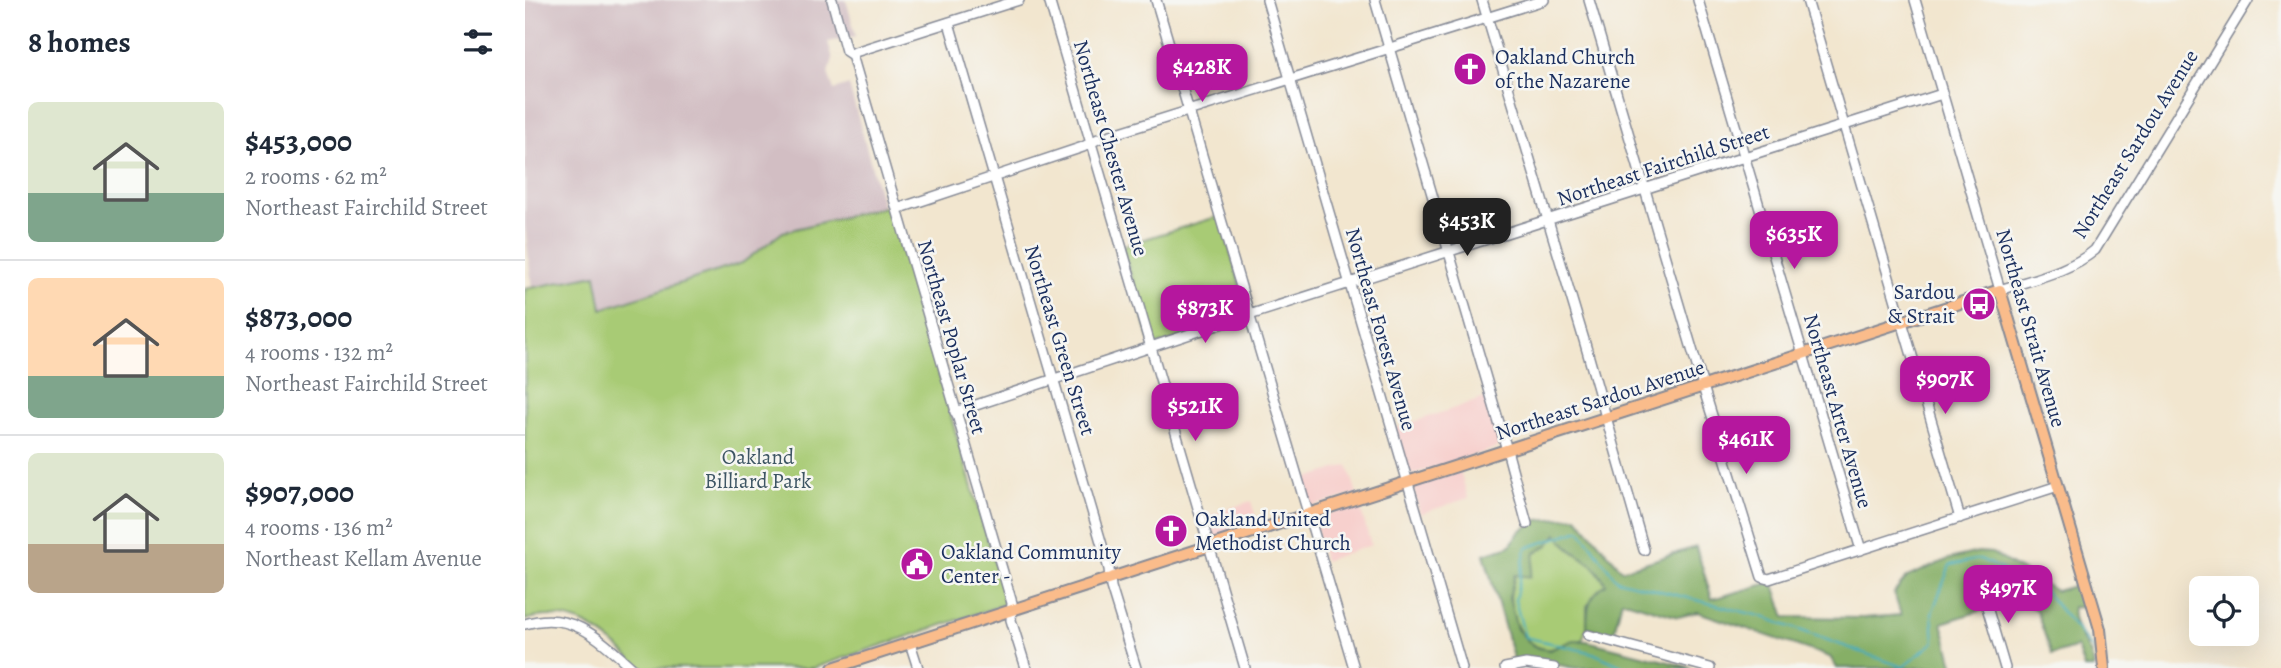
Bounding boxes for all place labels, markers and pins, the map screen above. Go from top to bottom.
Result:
place label: Oakland Church of the Nazarene [1495,43,1635,95]
pin: $428K [1153,44,1251,104]
church icon: Oakland Church of the Nazarene [1451,50,1489,88]
pin: $453K [1418,198,1516,258]
pin: $635K [1745,212,1843,271]
place label: Sardou & Strait [1888,278,1956,330]
bus stop icon: Sardou & Strait [1960,285,1998,323]
pin: $873K [1156,286,1254,345]
pin: $907K [1896,356,1994,416]
pin: $521K [1146,384,1244,443]
pin: $461K [1697,416,1795,476]
place label: Oakland United Methodist Church [1195,505,1351,557]
church icon: Oakland United Methodist Church [1152,512,1190,550]
place label: Oakland Community Center - [941,538,1121,590]
public building icon: Oakland Community Center - [898,545,936,583]
pin: $497K [1959,566,2057,625]

